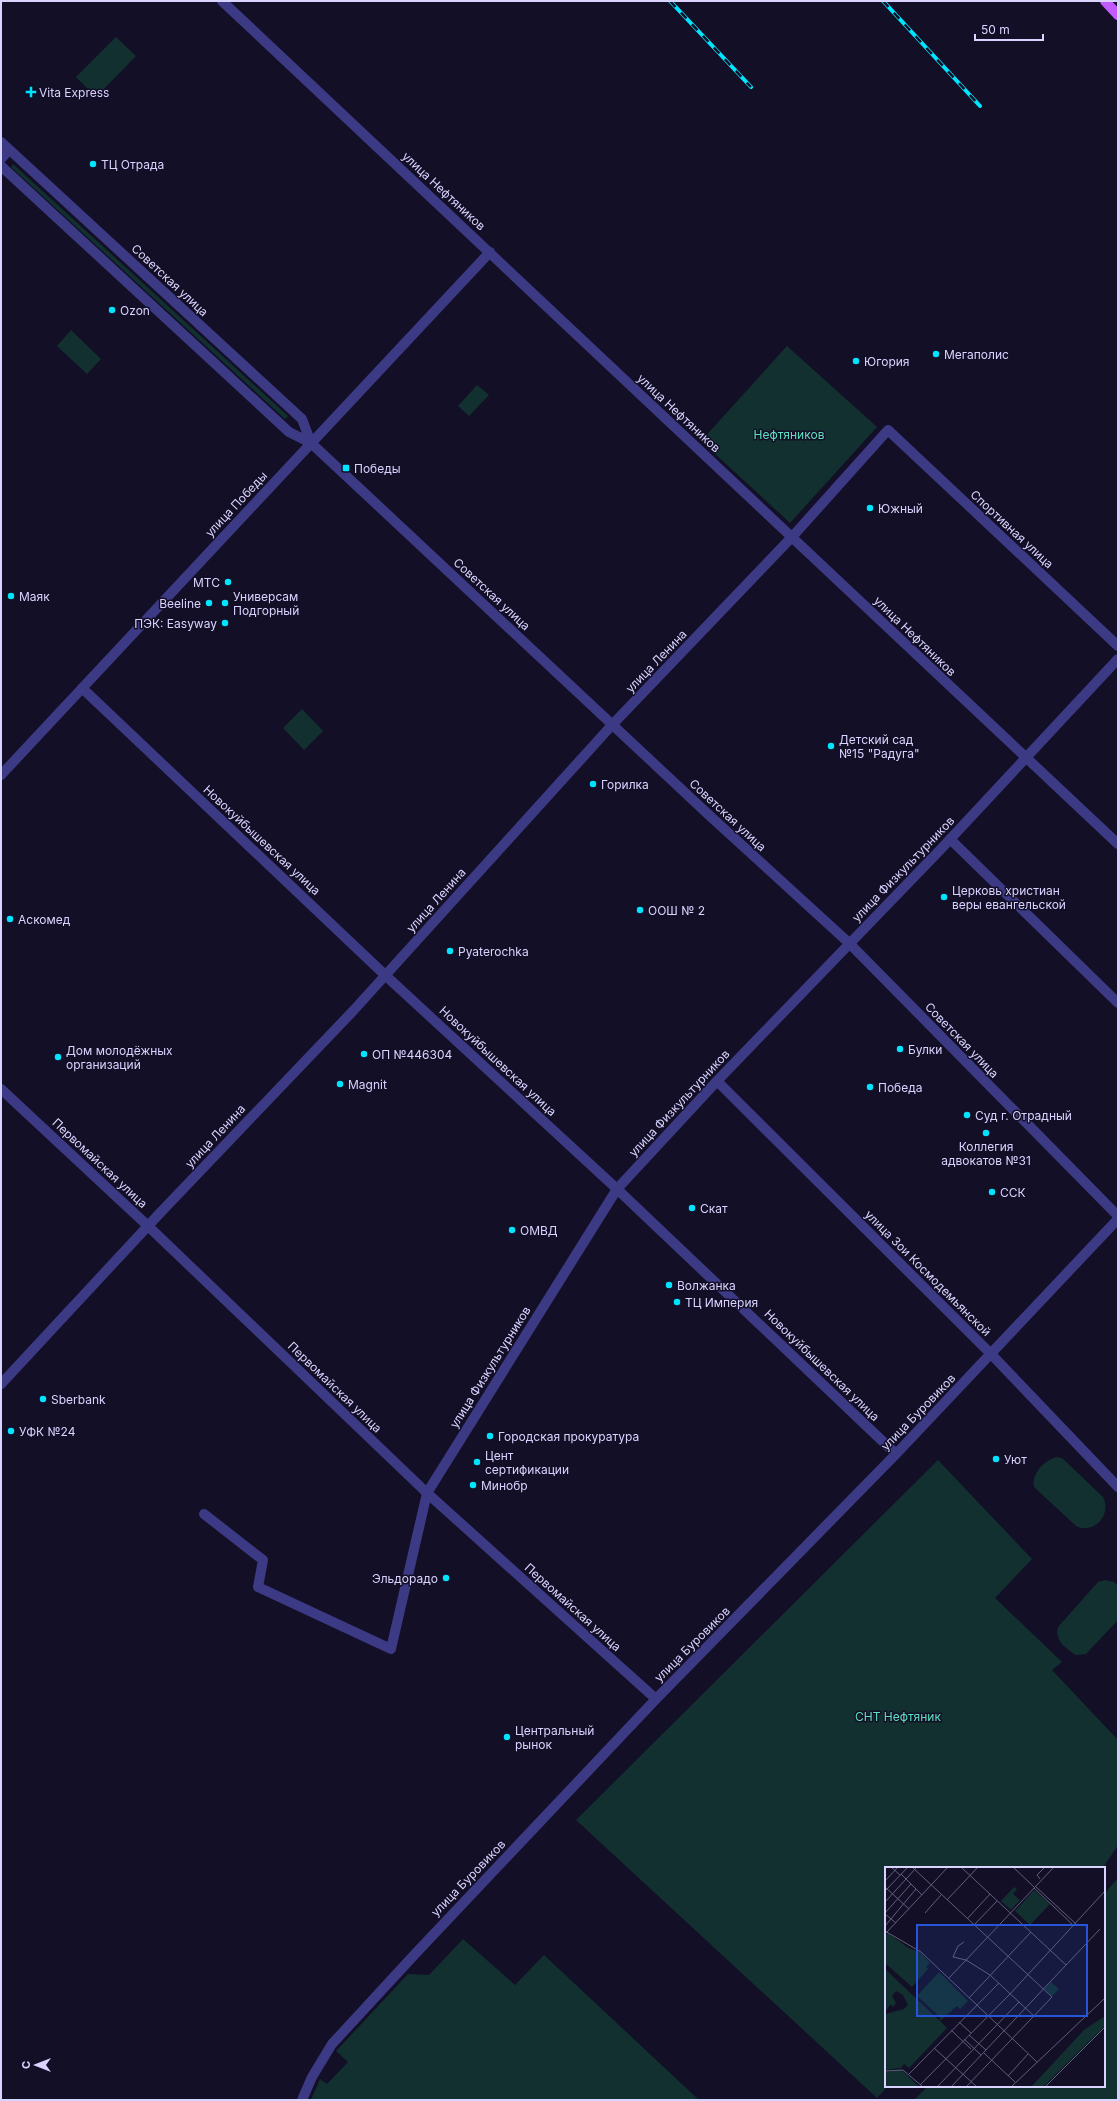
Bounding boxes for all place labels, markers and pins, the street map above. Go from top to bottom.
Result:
place label: Vita Express [39,85,109,100]
marker: Vita Express [26,87,36,97]
place label: ТЦ Отрада [101,157,164,172]
marker: ТЦ Отрада [88,159,98,169]
place label: Ozon [120,303,150,318]
marker: Ozon [107,305,117,315]
place label: Мегаполис [944,347,1009,362]
marker: Мегаполис [931,349,941,359]
place label: Югория [864,354,910,369]
marker: Югория [851,356,861,366]
place label: Победы [354,461,401,476]
marker: Победы [341,463,351,473]
place label: Южный [878,501,923,516]
marker: Южный [865,503,875,513]
place label: МТС [193,575,220,590]
marker: МТС [223,577,233,587]
place label: Маяк [19,589,50,604]
place label: Универсам Подгорный [233,589,299,618]
marker: Маяк [6,591,16,601]
place label: Beeline [159,596,201,611]
marker: Beeline [204,598,214,608]
marker: Универсам Подгорный [220,598,230,608]
place label: ПЭК: Easyway [134,616,217,631]
marker: ПЭК: Easyway [220,618,230,628]
place label: Детский сад №15 "Радуга" [839,732,920,761]
marker: Детский сад №15 "Радуга" [826,741,836,751]
place label: Горилка [601,777,649,792]
marker: Горилка [588,779,598,789]
place label: Церковь христиан веры евангельской [952,883,1066,912]
marker: Церковь христиан веры евангельской [939,892,949,902]
place label: ООШ № 2 [648,903,705,918]
marker: ООШ № 2 [635,905,645,915]
place label: Аскомед [18,912,71,927]
marker: Аскомед [5,914,15,924]
place label: Pyaterochka [458,944,529,959]
marker: Pyaterochka [445,946,455,956]
place label: Булки [908,1042,942,1057]
place label: Дом молодёжных организаций [66,1043,173,1072]
marker: Булки [895,1044,905,1054]
place label: ОП №446304 [372,1047,453,1062]
marker: ОП №446304 [359,1049,369,1059]
marker: Дом молодёжных организаций [53,1052,63,1062]
place label: Magnit [348,1077,387,1092]
marker: Magnit [335,1079,345,1089]
place label: Победа [878,1080,923,1095]
marker: Победа [865,1082,875,1092]
place label: Суд г. Отрадный [975,1108,1072,1123]
marker: Суд г. Отрадный [962,1110,972,1120]
marker: Коллегия адвокатов №31 [981,1128,991,1138]
place label: Коллегия адвокатов №31 [941,1139,1031,1168]
place label: ССК [1000,1185,1026,1200]
marker: ССК [987,1187,997,1197]
place label: Скат [700,1201,728,1216]
marker: Скат [687,1203,697,1213]
place label: ОМВД [520,1223,558,1238]
marker: ОМВД [507,1225,517,1235]
place label: Волжанка [677,1278,736,1293]
marker: Волжанка [664,1280,674,1290]
place label: ТЦ Империя [685,1295,758,1310]
marker: ТЦ Империя [672,1297,682,1307]
place label: Sberbank [51,1392,106,1407]
marker: Sberbank [38,1394,48,1404]
place label: УФК №24 [19,1424,76,1439]
marker: УФК №24 [6,1426,16,1436]
place label: Городская прокуратура [498,1429,639,1444]
marker: Городская прокуратура [485,1431,495,1441]
place label: Цент сертификации [485,1448,569,1477]
place label: Уют [1004,1452,1027,1467]
marker: Уют [991,1454,1001,1464]
marker: Цент сертификации [472,1457,482,1467]
place label: Минобр [481,1478,528,1493]
marker: Минобр [468,1480,478,1490]
place label: Эльдорадо [372,1571,438,1586]
marker: Эльдорадо [441,1573,451,1583]
place label: Центральный рынок [515,1723,594,1752]
marker: Центральный рынок [502,1732,512,1742]

